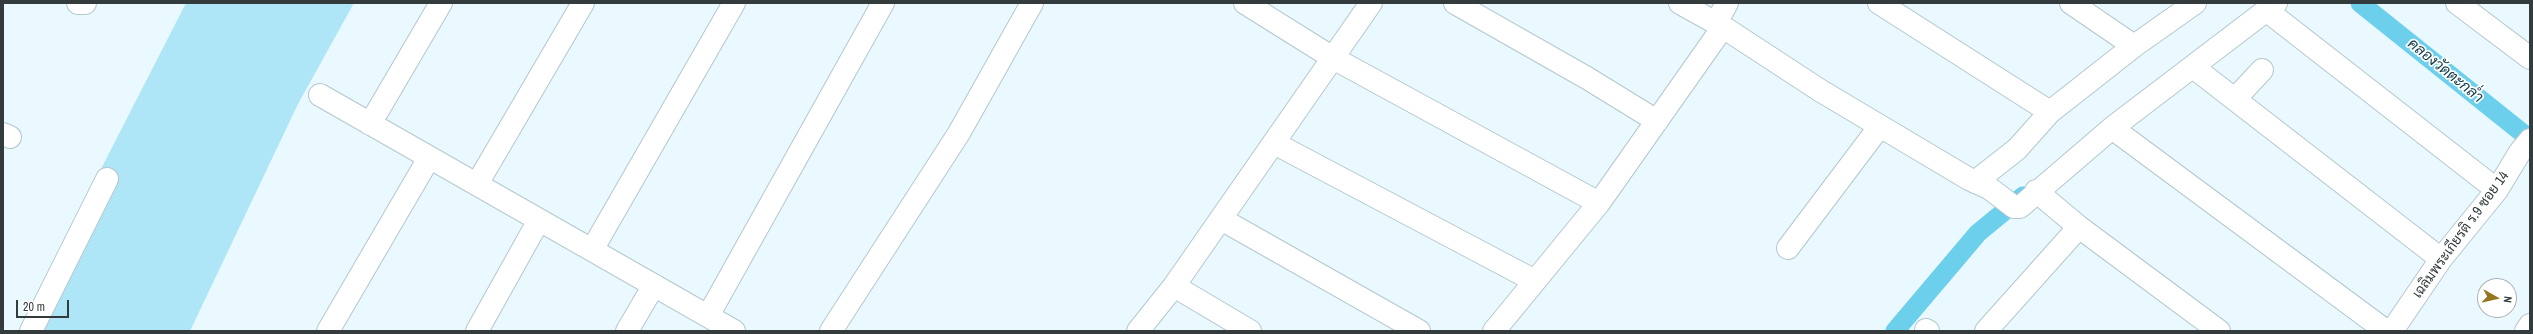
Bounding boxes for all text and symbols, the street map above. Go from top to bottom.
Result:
water label: คลองวัดตะกล่ำ [2404,35,2486,107]
street label: เฉลิมพระเกียรติ ร.9 ซอย 14 [2409,168,2513,302]
north arrow [2477,278,2517,318]
scale bar [18,292,71,318]
text: N [2501,295,2515,304]
text: 20 m [23,299,45,315]

